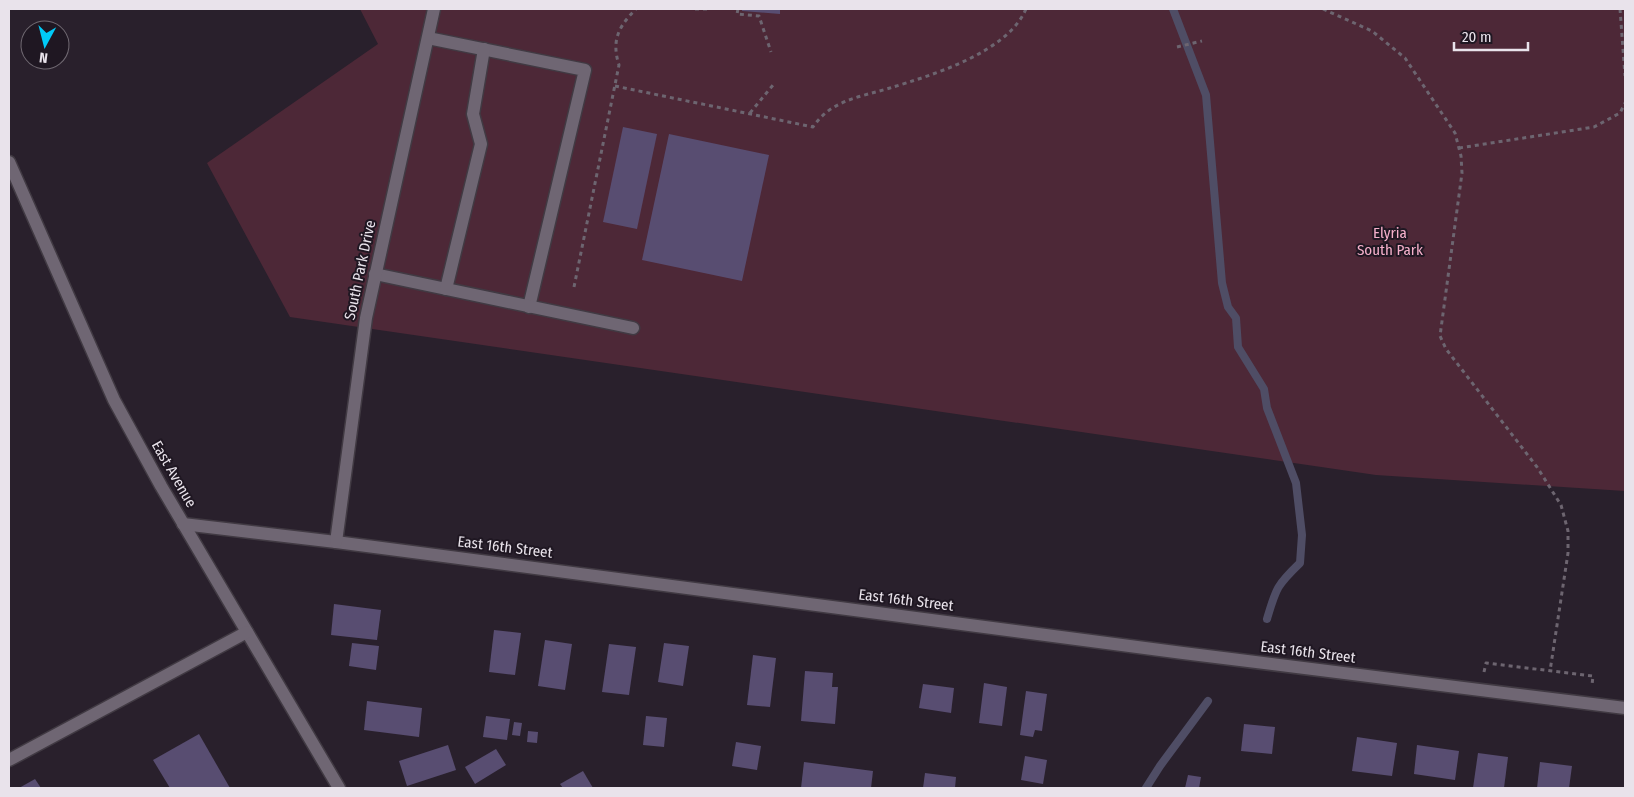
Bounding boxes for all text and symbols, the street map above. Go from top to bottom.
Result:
north arrow [20,20,70,70]
scale bar [1454,20,1528,52]
text: 20 m [1462,28,1492,46]
text: N [38,48,49,66]
street label: South Park Drive [341,219,379,321]
park label: Elyria South Park [1357,224,1423,259]
street label: East Avenue [148,437,200,511]
street label: East 16th Street [457,532,554,562]
street label: East 16th Street [858,585,955,615]
street label: East 16th Street [1260,637,1357,667]

